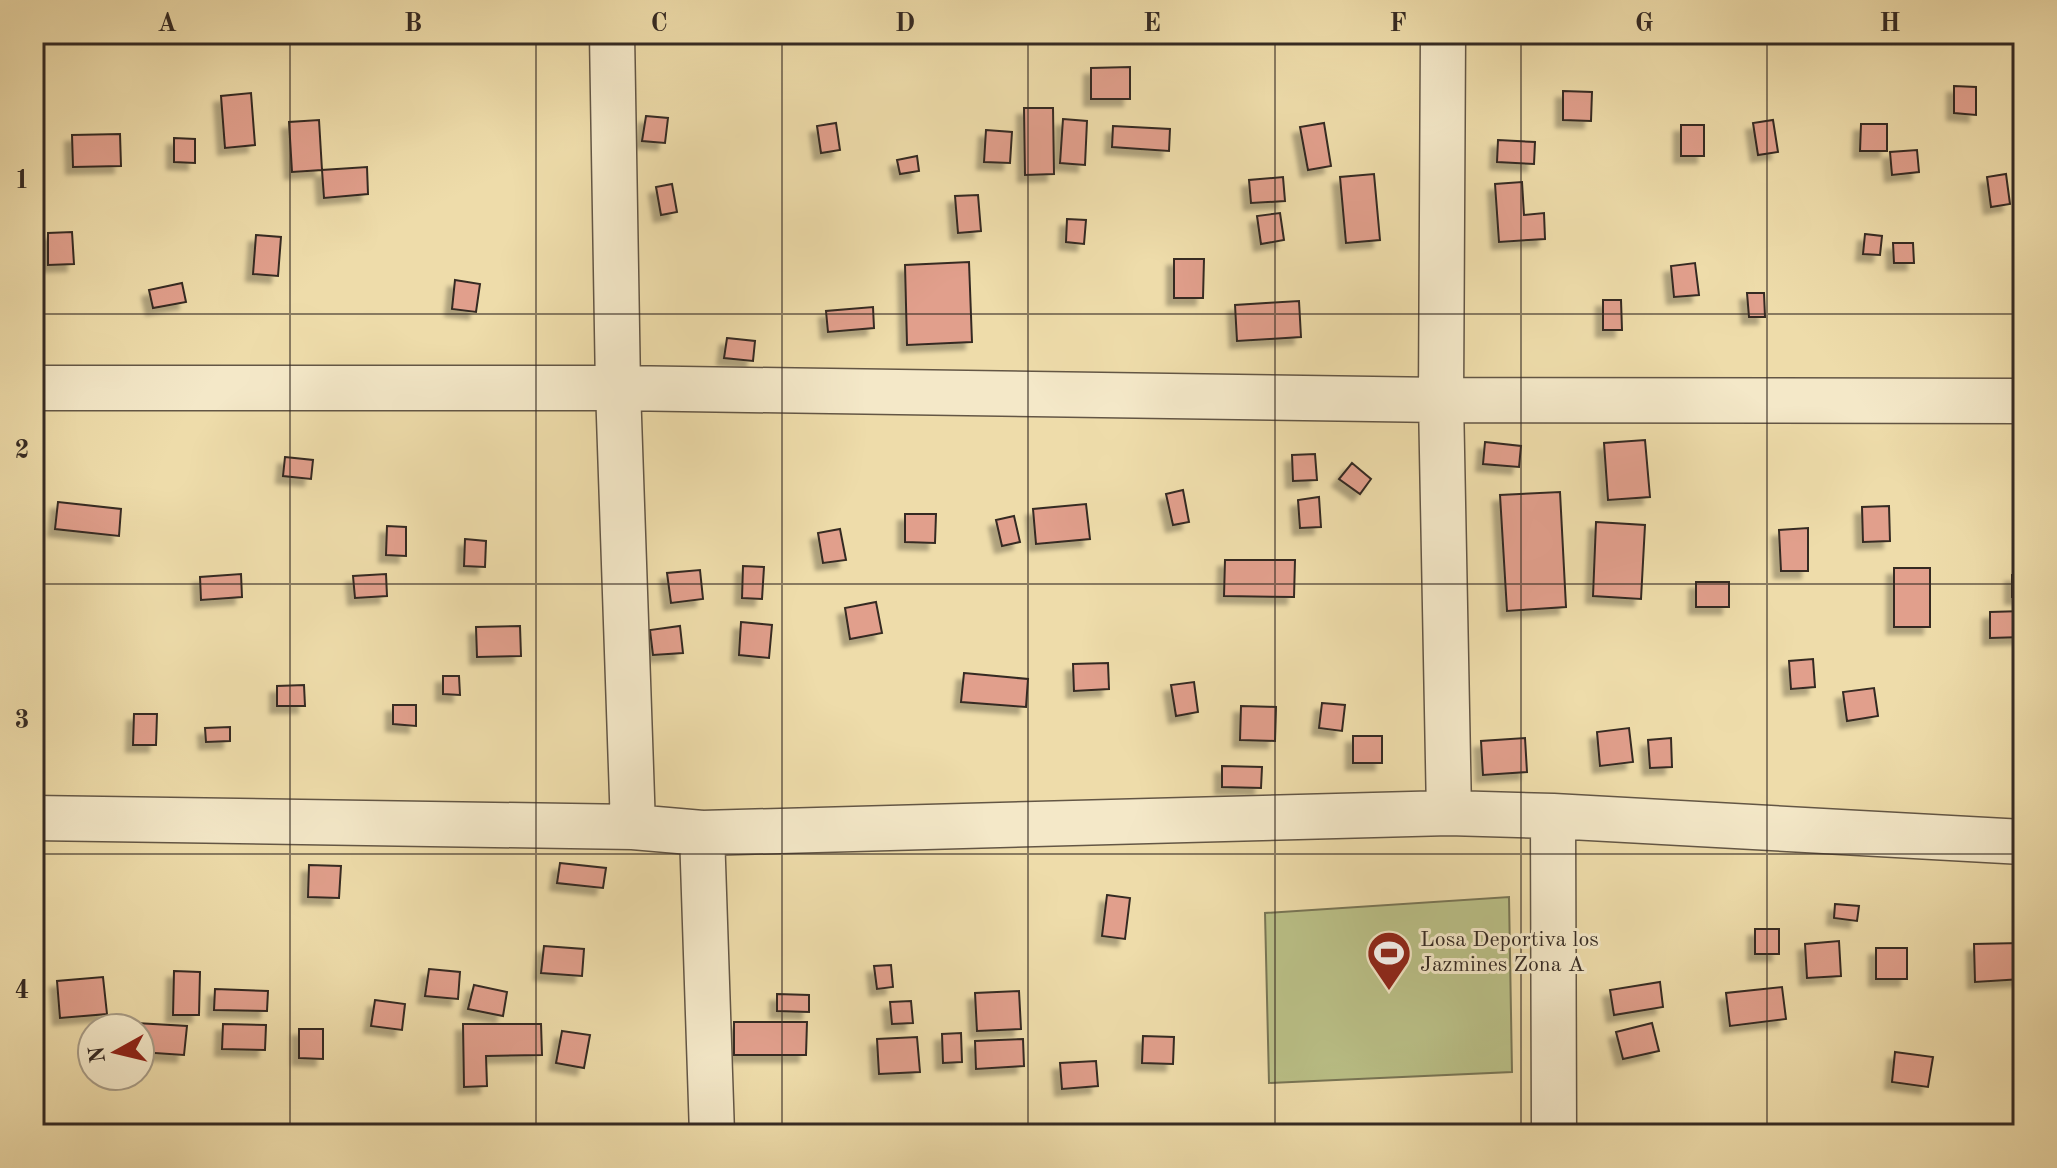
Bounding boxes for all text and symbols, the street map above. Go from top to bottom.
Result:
text: A [157,11,177,37]
text: B [404,11,422,37]
text: C [650,11,668,37]
text: D [895,11,915,37]
text: E [1143,11,1161,37]
text: F [1389,11,1407,37]
text: G [1635,11,1653,37]
text: H [1879,11,1901,37]
text: 1 [14,168,30,194]
text: 2 [14,438,30,464]
text: 3 [14,708,30,734]
sports icon: Losa Deportiva los Jazmines Zona A [1365,929,1413,992]
place label: Losa Deportiva los Jazmines Zona A [1420,929,1599,976]
text: 4 [14,978,30,1004]
north arrow [76,1012,156,1092]
text: N [86,1044,110,1064]

